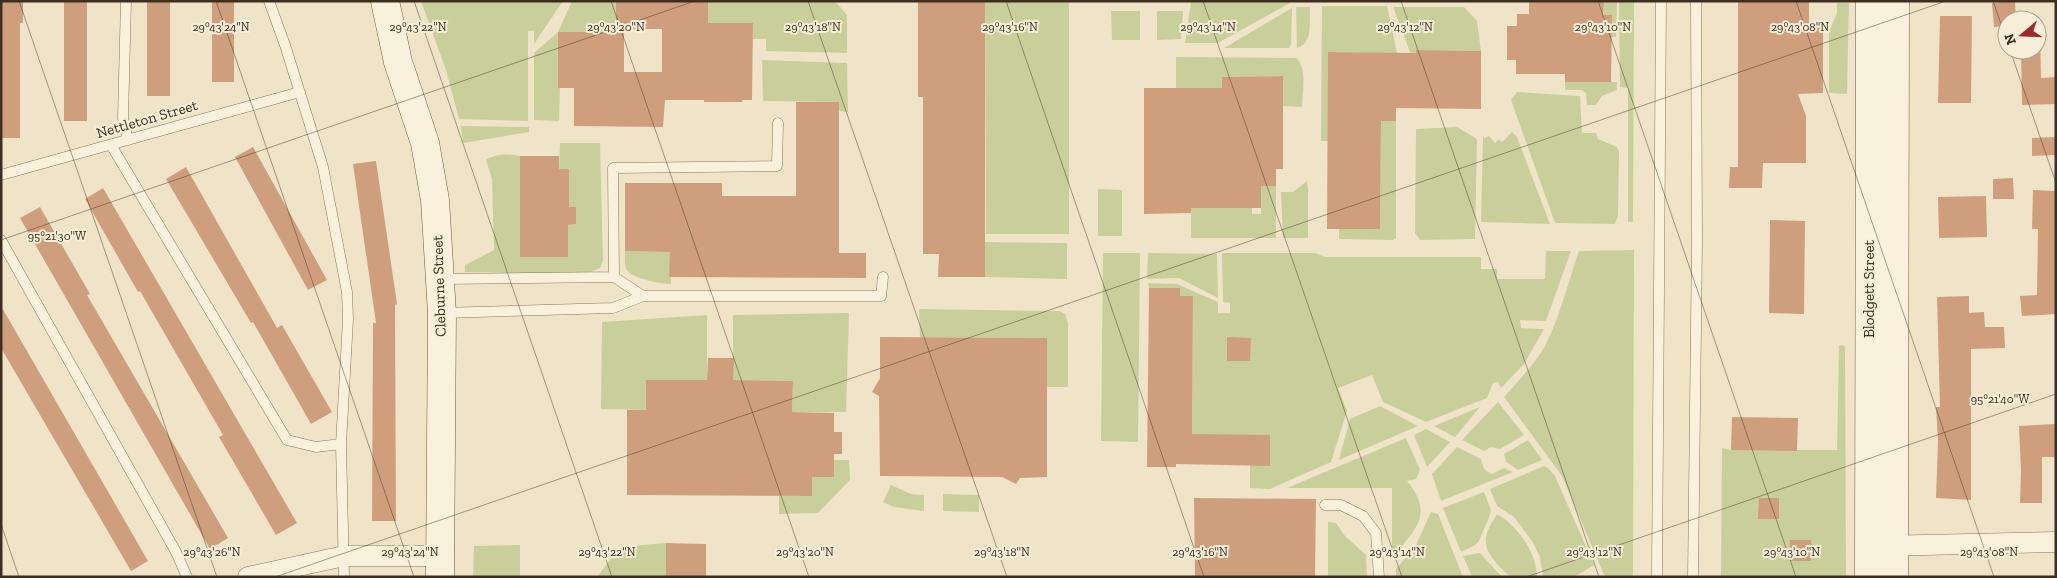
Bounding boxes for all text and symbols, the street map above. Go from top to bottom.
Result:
north arrow [1997,10,2047,60]
text: 29°43'24"N [192,20,250,34]
text: 29°43'22"N [389,20,447,34]
text: 29°43'20"N [587,20,645,34]
text: 29°43'18"N [785,20,841,34]
text: 29°43'16"N [982,20,1038,34]
text: 29°43'14"N [1180,20,1236,34]
text: 29°43'12"N [1377,20,1433,34]
text: 29°43'10"N [1575,20,1631,34]
text: 29°43'08"N [1771,20,1829,34]
text: N [2000,31,2020,47]
street label: Nettleton Street [94,96,200,142]
text: 95°21'30"W [28,229,87,243]
street label: Cleburne Street [428,234,450,337]
street label: Blodgett Street [1860,239,1878,338]
text: 95°21'40"W [1971,392,2030,406]
text: 29°43'26"N [183,545,241,559]
text: 29°43'24"N [381,545,439,559]
text: 29°43'22"N [578,545,636,559]
text: 29°43'20"N [776,545,834,559]
text: 29°43'18"N [974,545,1030,559]
text: 29°43'16"N [1172,545,1228,559]
text: 29°43'14"N [1369,545,1425,559]
text: 29°43'12"N [1566,545,1622,559]
text: 29°43'10"N [1764,545,1820,559]
text: 29°43'08"N [1960,545,2018,559]

